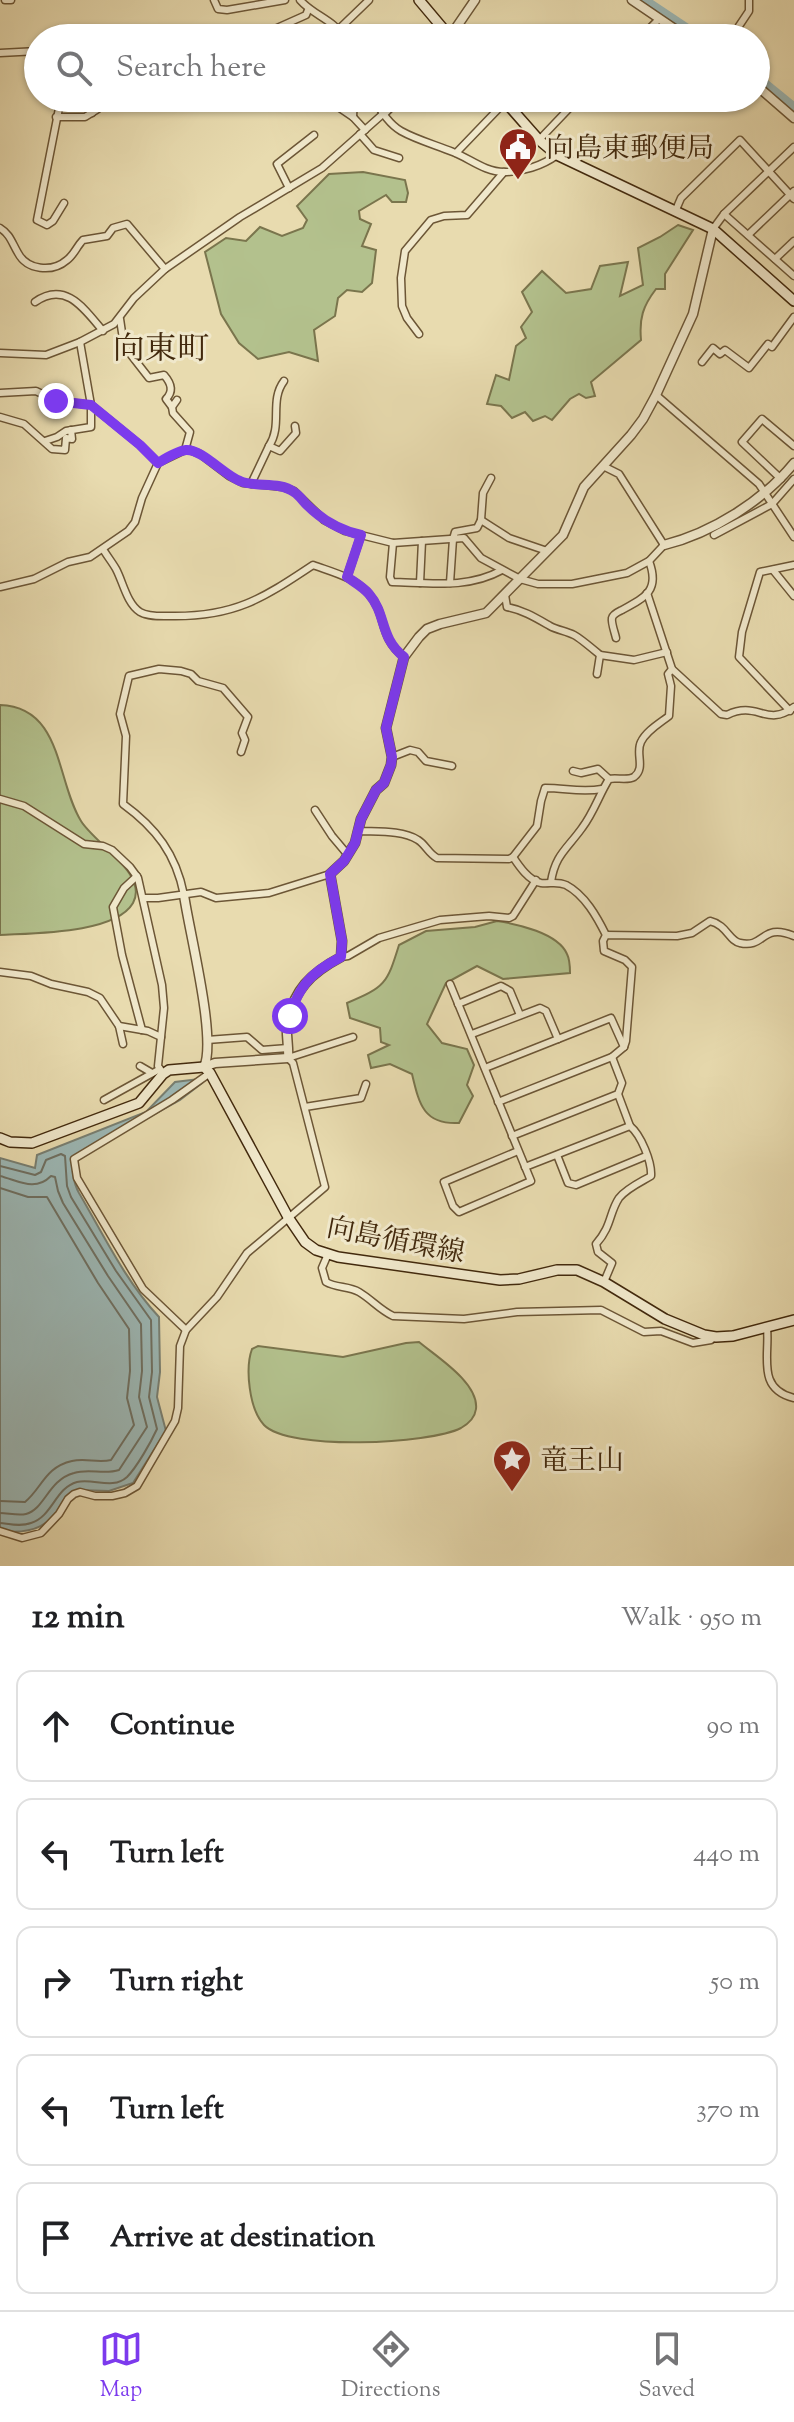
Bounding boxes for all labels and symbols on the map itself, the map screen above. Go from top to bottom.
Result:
public building icon: 向島東郵便局 [497,126,539,181]
place label: 向島東郵便局 [546,130,714,170]
district label: 向東町 [113,328,209,374]
route end [38,383,74,419]
route start [272,998,308,1034]
street label: 向島循環線 [323,1209,468,1275]
place icon: 竜王山 [491,1438,533,1493]
place label: 竜王山 [540,1442,624,1482]

